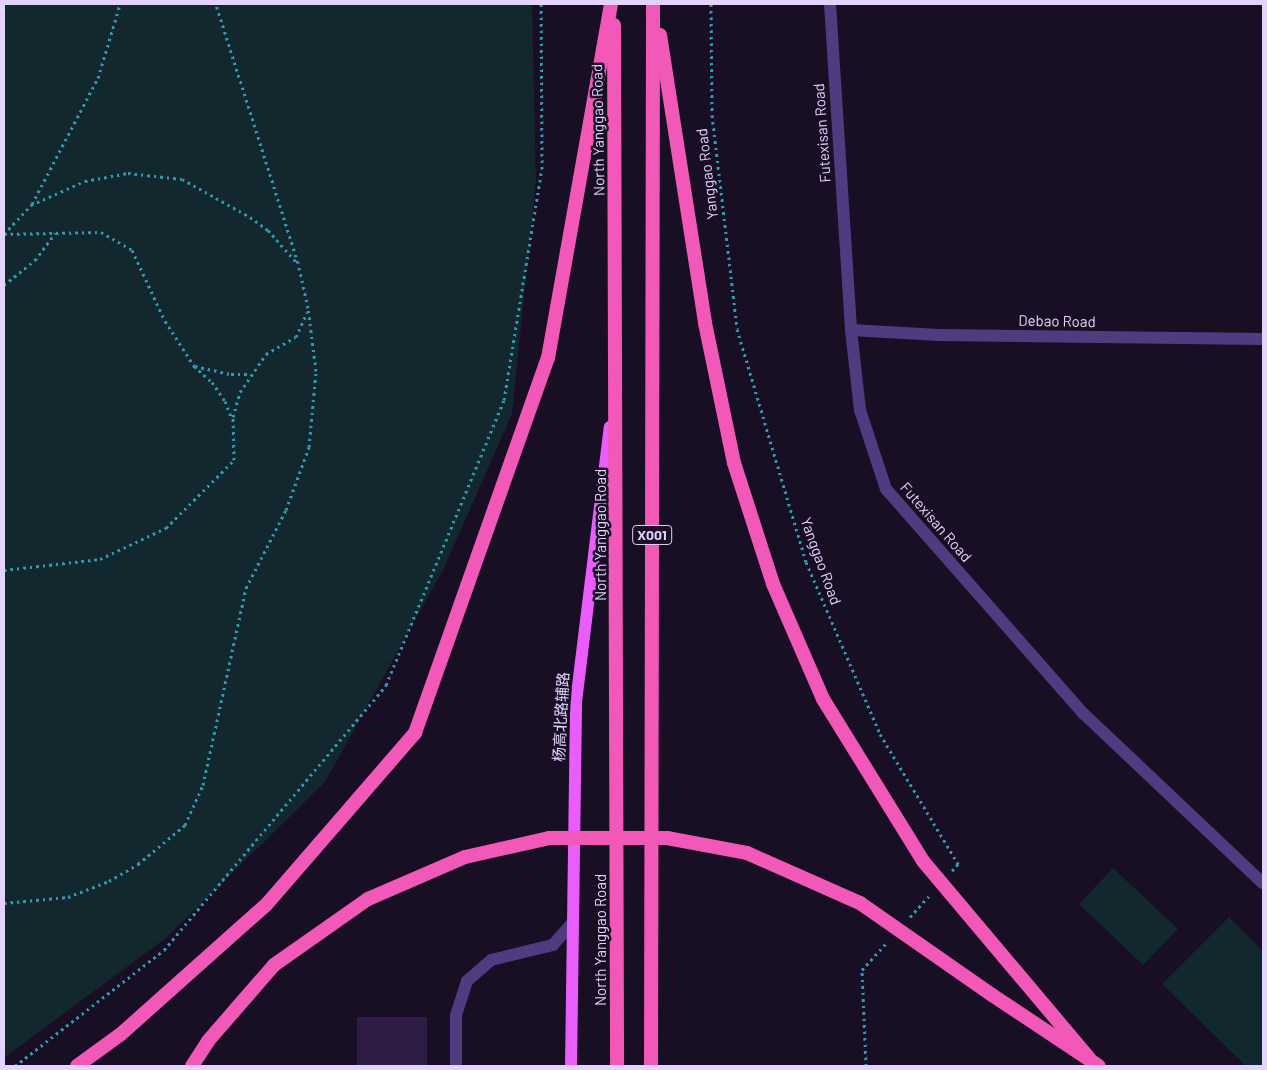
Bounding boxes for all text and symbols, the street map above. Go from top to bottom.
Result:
street label: North Yanggao Road [588,64,608,196]
street label: Futexisan Road [810,83,834,183]
street label: Yanggao Road [692,127,722,221]
street label: Debao Road [1018,311,1096,331]
street label: North Yanggao Road [592,469,610,601]
street label: Futexisan Road [897,479,975,565]
street label: Yanggao Road [797,515,845,607]
road number: X001 [632,524,672,546]
street label: 杨高北路辅路 [550,672,572,762]
street label: North Yanggao Road [592,874,610,1006]

